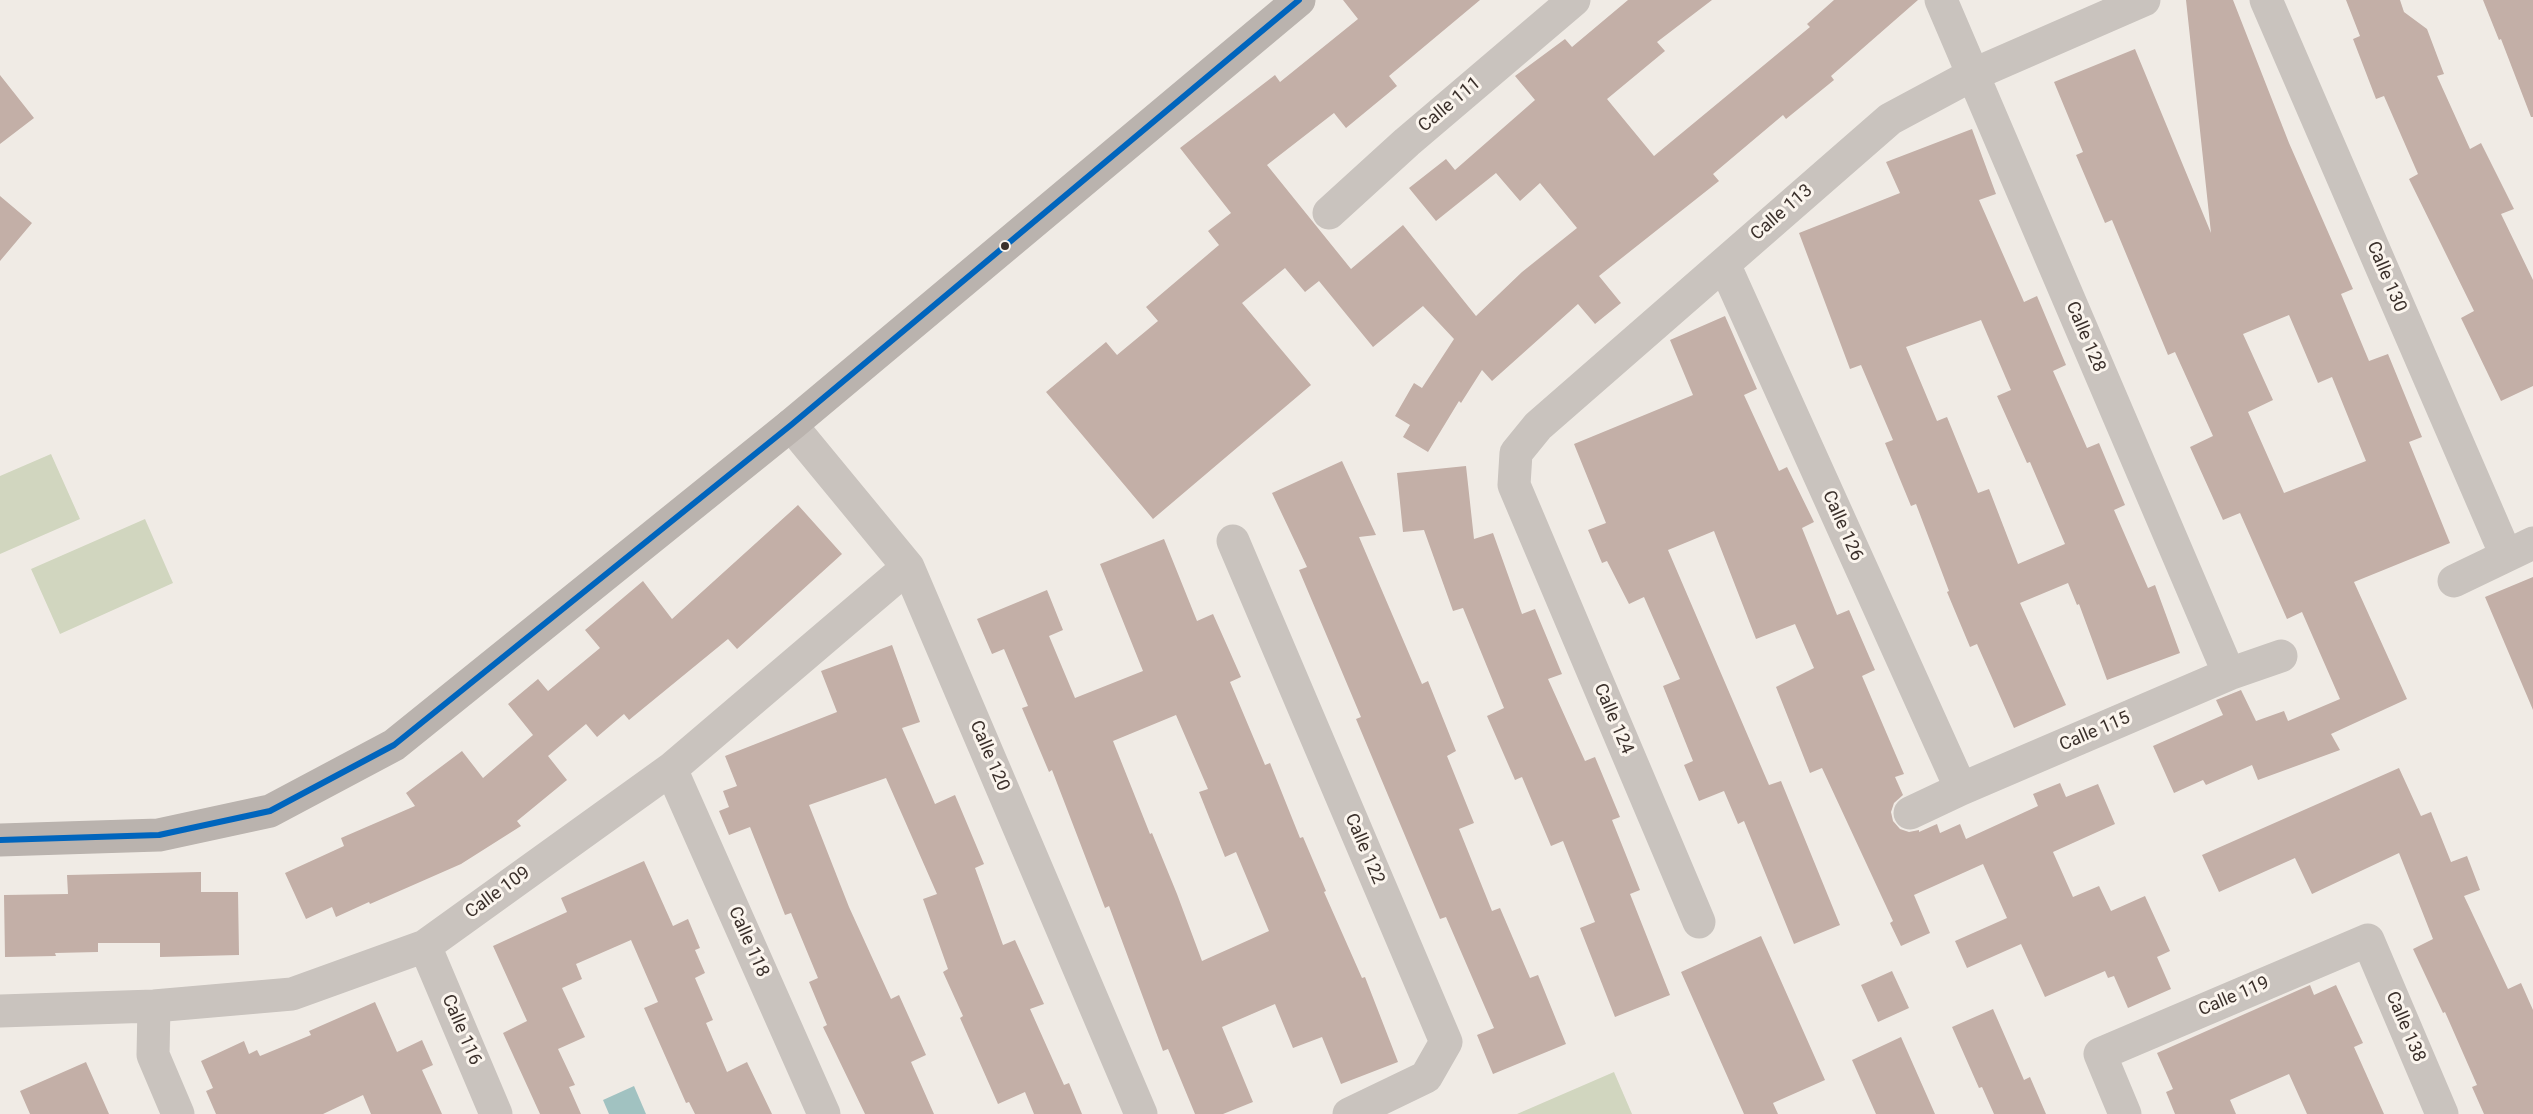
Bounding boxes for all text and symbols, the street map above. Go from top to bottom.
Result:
street label: Calle 111 [1414,73,1486,137]
street label: Calle 113 [1747,180,1817,246]
street label: Calle 130 [2361,238,2411,316]
unlabelled marker [999,240,1011,252]
street label: Calle 128 [2060,298,2110,376]
street label: Calle 126 [1817,488,1867,564]
street label: Calle 124 [1588,680,1638,758]
street label: Calle 115 [2056,707,2134,757]
street label: Calle 120 [964,717,1014,795]
street label: Calle 122 [1339,810,1389,888]
street label: Calle 109 [461,862,535,924]
street label: Calle 118 [723,904,773,980]
street label: Calle 119 [2195,972,2273,1022]
street label: Calle 138 [2380,988,2430,1066]
street label: Calle 116 [436,991,486,1069]

